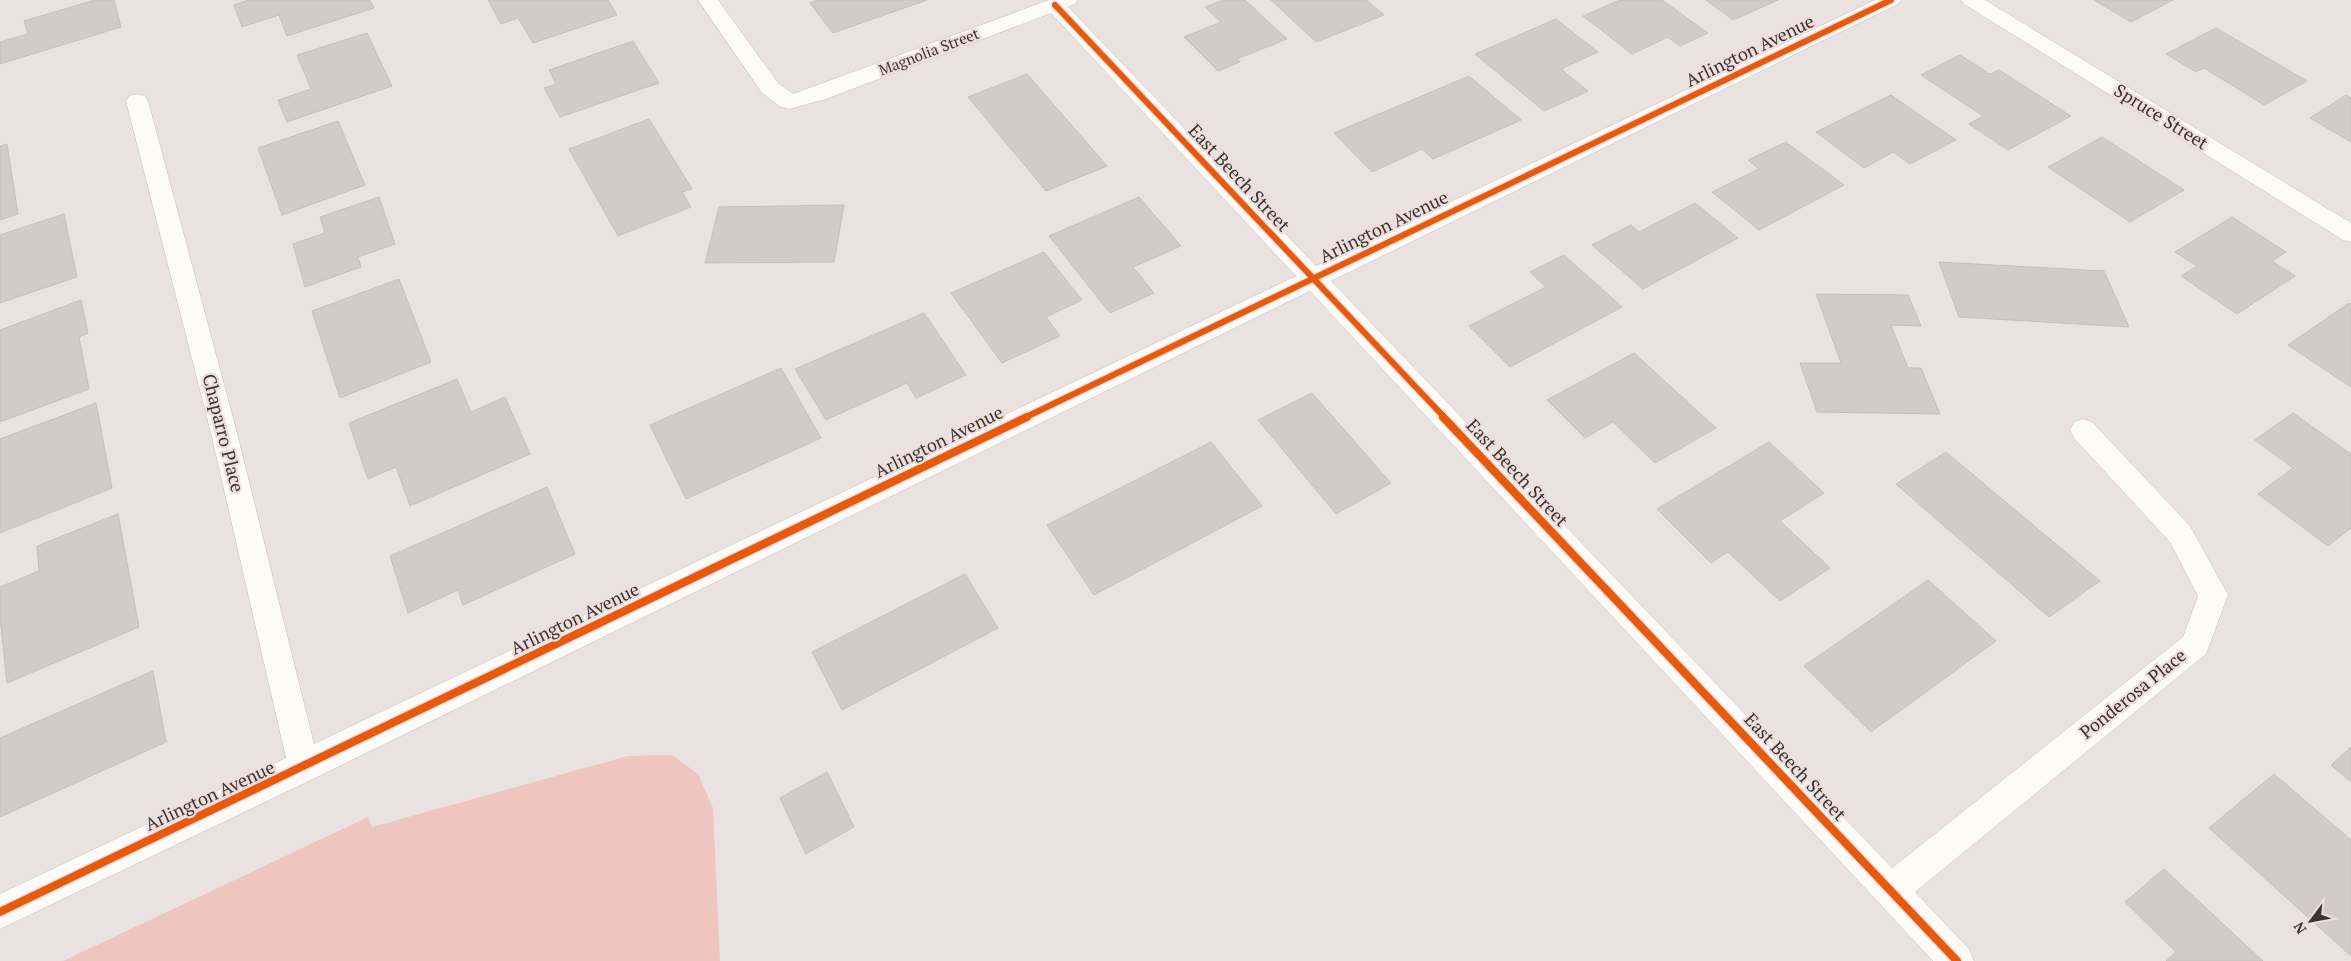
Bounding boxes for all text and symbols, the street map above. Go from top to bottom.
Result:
street label: Arlington Avenue [1681,9,1818,92]
street label: Magnolia Street [876,23,982,79]
street label: Spruce Street [2110,78,2213,155]
street label: East Beech Street [1184,118,1296,237]
street label: Arlington Avenue [1315,185,1452,268]
street label: Chaparro Place [198,371,250,494]
street label: Arlington Avenue [870,400,1007,483]
street label: East Beech Street [1462,413,1574,532]
street label: Arlington Avenue [506,577,643,660]
street label: Ponderosa Place [2074,643,2191,744]
street label: East Beech Street [1740,707,1852,826]
street label: Arlington Avenue [141,755,278,836]
north arrow [2286,896,2336,946]
text: N [2288,918,2310,938]

